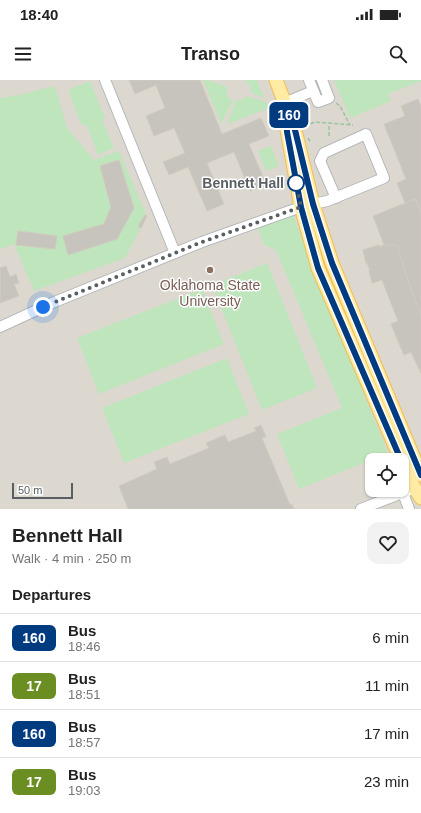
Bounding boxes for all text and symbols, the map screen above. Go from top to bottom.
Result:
text: 18:40 [20,6,58,23]
icon: menu [12,43,34,65]
icon: search [387,43,409,65]
text: Transo [181,44,240,64]
line badge: 160 [266,102,312,128]
text: 160 [277,107,301,123]
marker: Bennett Hall [287,174,305,192]
place label: Bennett Hall [202,175,284,191]
marker: Oklahoma State University [205,265,215,275]
place label: Oklahoma State University [160,277,260,309]
your location [33,297,53,317]
map controls [365,453,409,497]
button: locate [365,453,409,497]
scale bar [12,481,73,500]
text: 50 m [18,484,42,496]
button: heart [367,522,409,564]
text: Bennett Hall [12,525,123,546]
text: Walk · 4 min · 250 m [12,551,131,566]
text: Departures [12,586,91,603]
text: Bus [68,622,96,639]
text: 6 min [372,629,409,646]
text: 160 [22,630,46,646]
text: 18:46 [68,639,101,654]
text: Bus [68,670,96,687]
text: 11 min [365,677,409,694]
text: 17 [26,678,42,694]
text: 18:51 [68,687,101,702]
text: Bus [68,718,96,735]
text: 17 min [364,725,409,742]
text: 160 [22,726,46,742]
text: 18:57 [68,735,101,750]
text: Bus [68,766,96,783]
text: 23 min [364,773,409,790]
text: 17 [26,774,42,790]
text: 19:03 [68,783,101,798]

